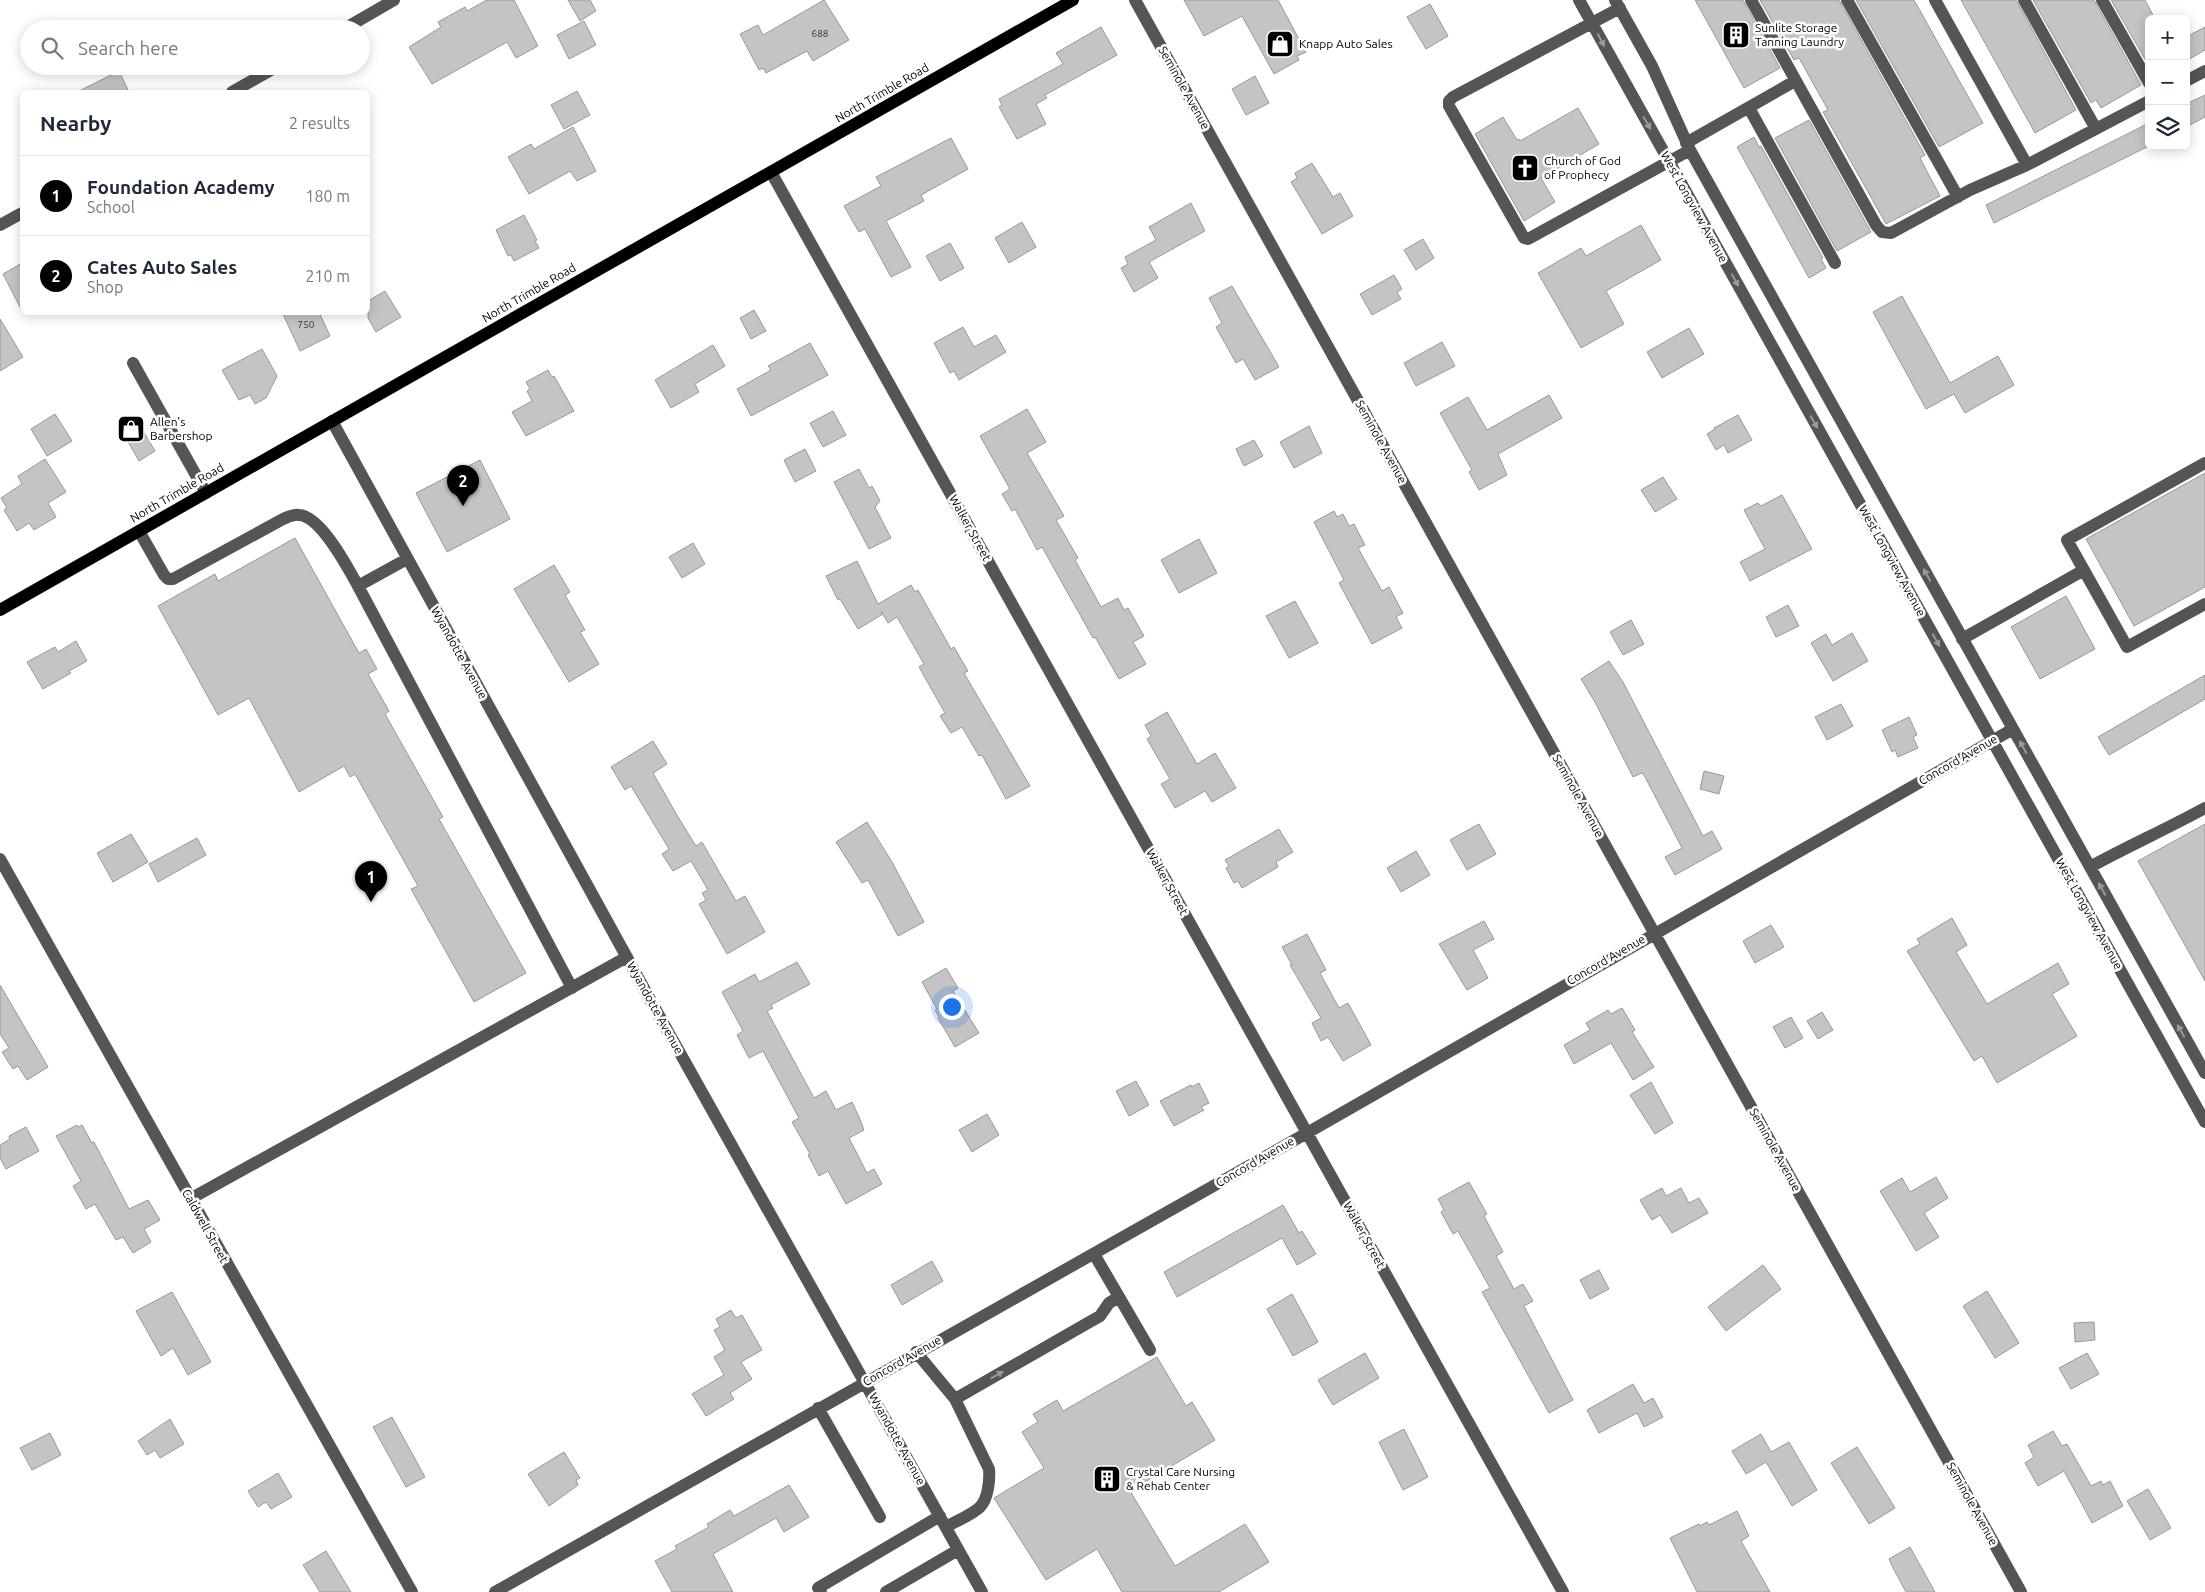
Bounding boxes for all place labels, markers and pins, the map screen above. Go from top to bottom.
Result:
building icon: Sunlite Storage Tanning Laundry [1721,20,1751,50]
place label: Sunlite Storage Tanning Laundry [1755,21,1844,48]
shop icon: Knapp Auto Sales [1265,29,1295,59]
place label: Knapp Auto Sales [1299,37,1393,50]
church icon: Church of God of Prophecy [1510,153,1540,183]
place label: Church of God of Prophecy [1544,154,1621,181]
shop icon: Allen's Barbershop [116,414,146,444]
place label: Allen's Barbershop [150,415,213,442]
pin: 2 [447,465,479,506]
pin: 1 [355,861,387,902]
building icon: Crystal Care Nursing & Rehab Center [1092,1464,1122,1494]
place label: Crystal Care Nursing & Rehab Center [1126,1465,1235,1492]

